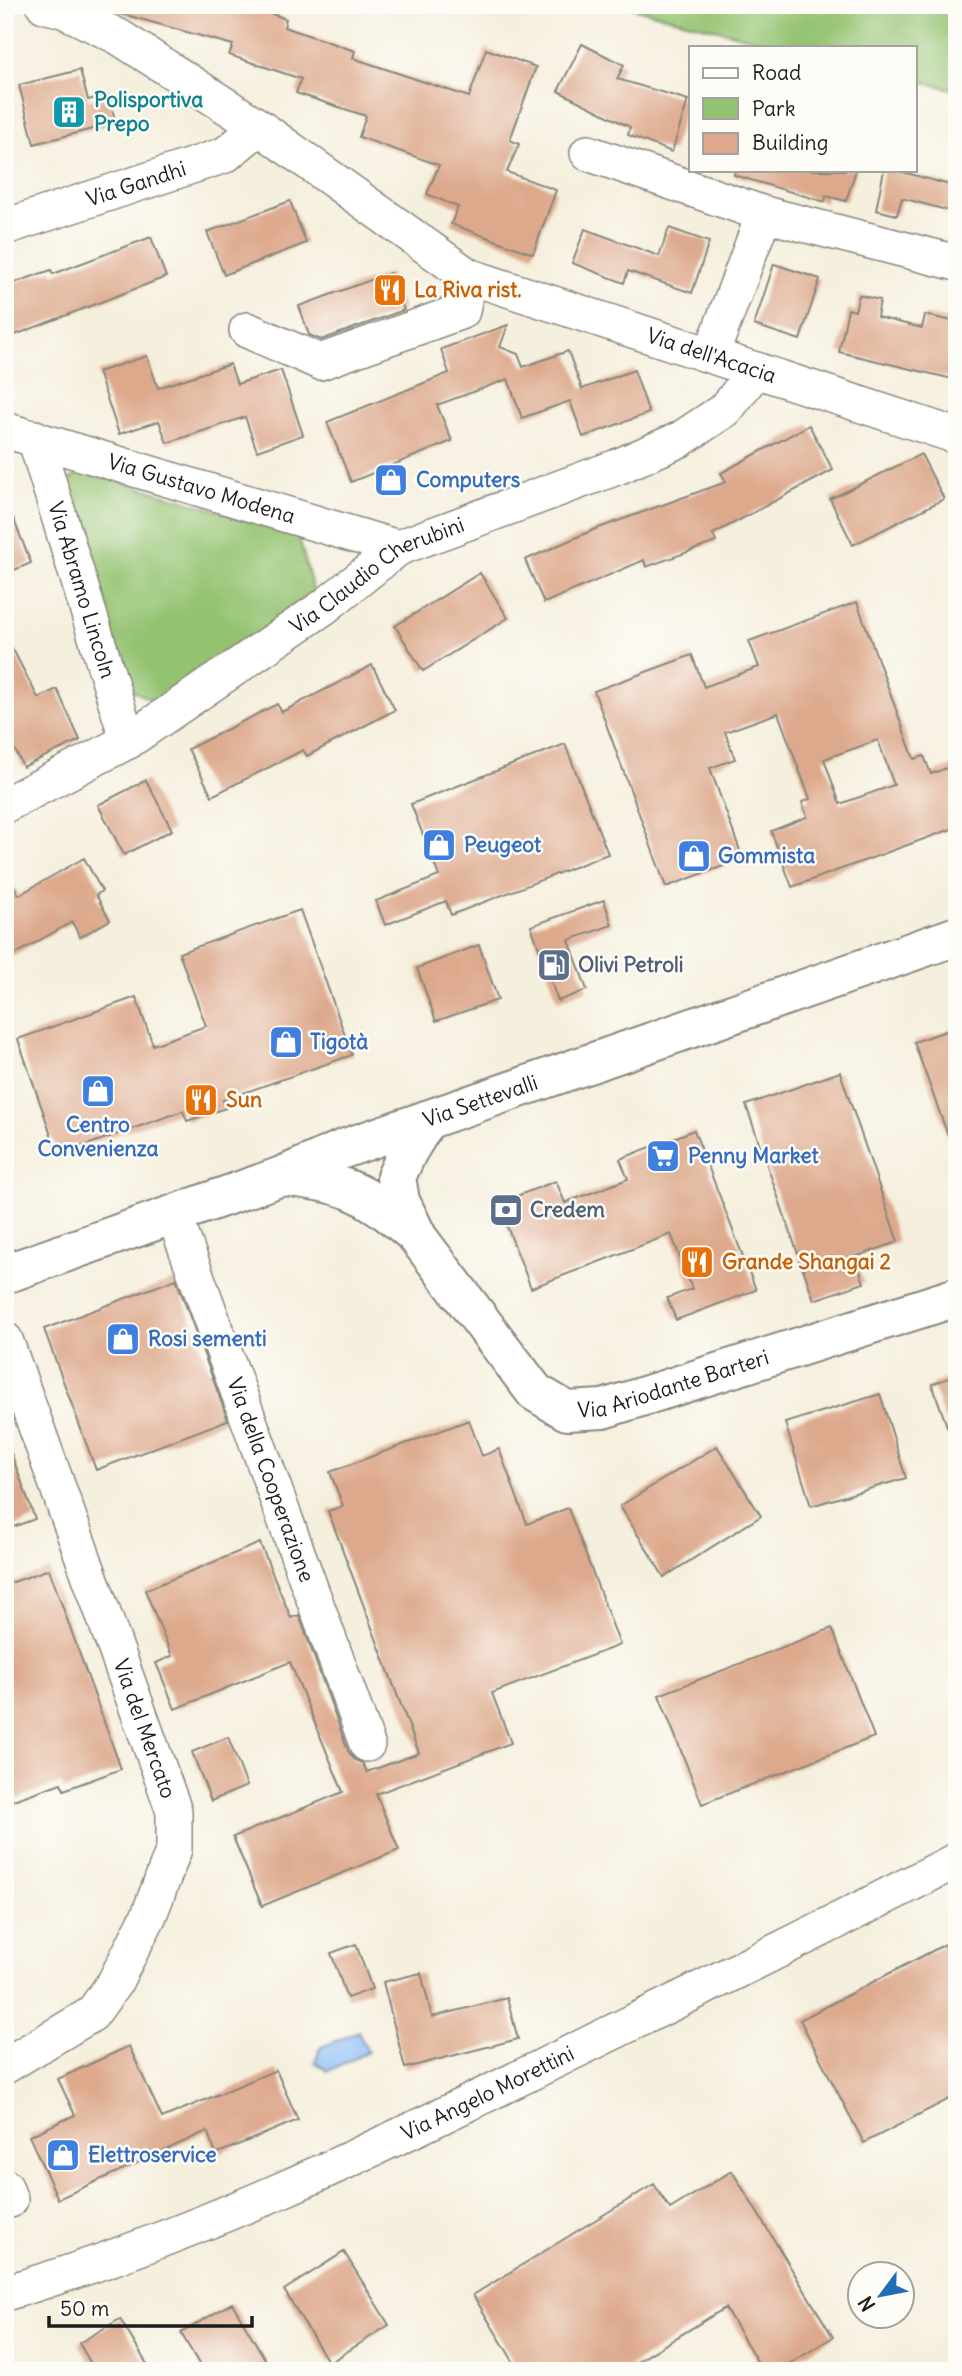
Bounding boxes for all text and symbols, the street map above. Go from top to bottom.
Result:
legend [689,46,916,172]
text: Road [752,59,801,86]
place label: Polisportiva Prepo [94,86,203,137]
building icon: Polisportiva Prepo [50,93,88,131]
text: Park [752,95,795,122]
text: Building [752,129,828,156]
street label: Via Gandhi [83,155,189,213]
restaurant icon: La Riva rist. [371,271,409,309]
place label: La Riva rist. [414,276,522,303]
street label: Via dell'Acacia [643,321,780,389]
street label: Via Gustavo Modena [105,448,298,529]
shop icon: Computers [372,461,410,499]
place label: Computers [416,466,521,493]
street label: Via Abramo Lincoln [42,498,122,681]
street label: Via Claudio Cherubini [284,511,468,639]
shop icon: Peugeot [420,826,458,864]
place label: Peugeot [464,831,542,858]
shop icon: Gommista [675,837,713,875]
place label: Gommista [718,842,815,869]
fuel station icon: Olivi Petroli [535,946,573,984]
place label: Olivi Petroli [578,951,683,978]
shop icon: Tigotà [267,1023,305,1061]
place label: Tigotà [310,1028,368,1055]
street label: Via Settevalli [419,1069,541,1133]
shop icon: Centro Convenienza [79,1072,117,1110]
restaurant icon: Sun [182,1081,220,1119]
place label: Sun [226,1086,262,1113]
place label: Centro Convenienza [37,1111,159,1162]
supermarket icon: Penny Market [644,1137,682,1175]
place label: Penny Market [688,1142,820,1169]
bank icon: Credem [487,1191,525,1229]
place label: Credem [530,1196,606,1223]
restaurant icon: Grande Shangai 2 [678,1243,716,1281]
place label: Grande Shangai 2 [722,1248,892,1275]
shop icon: Rosi sementi [104,1320,142,1358]
place label: Rosi sementi [148,1325,267,1352]
street label: Via Ariodante Barteri [577,1343,772,1423]
street label: Via della Cooperazione [221,1374,321,1586]
street label: Via del Mercato [108,1655,182,1802]
street label: Via Angelo Morettini [397,2039,578,2146]
shop icon: Elettroservice [44,2136,82,2174]
place label: Elettroservice [88,2141,217,2168]
north arrow [846,2260,916,2330]
scale bar [49,2285,252,2329]
text: N [853,2292,880,2316]
text: 50 m [60,2295,109,2322]

